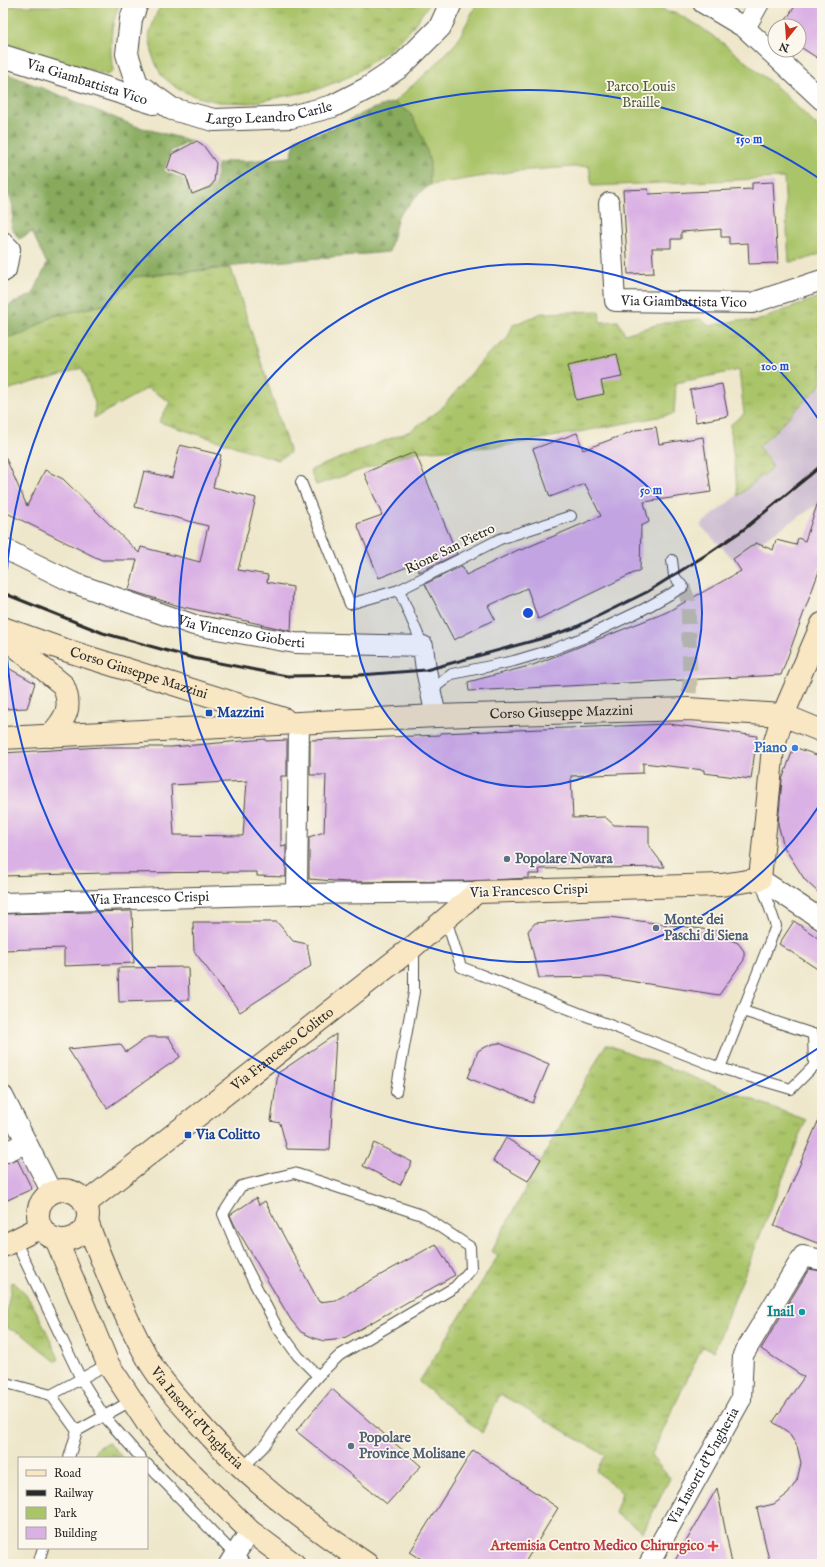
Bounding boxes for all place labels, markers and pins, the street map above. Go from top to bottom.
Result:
centre of rings [521,606,535,620]
place label: Mazzini [217,704,264,722]
marker: Mazzini [204,708,214,718]
place label: Piano [754,739,787,757]
marker: Piano [790,743,800,753]
place label: Popolare Novara [515,850,613,868]
marker: Popolare Novara [502,854,512,864]
place label: Monte dei Paschi di Siena [664,911,749,945]
marker: Monte dei Paschi di Siena [651,923,661,933]
place label: Via Colitto [195,1126,261,1144]
marker: Via Colitto [183,1130,193,1140]
place label: Inail [767,1303,795,1321]
marker: Inail [797,1307,807,1317]
place label: Popolare Province Molisane [359,1429,466,1463]
marker: Popolare Province Molisane [346,1441,356,1451]
place label: Artemisia Centro Medico Chirurgico [490,1537,704,1555]
marker: Artemisia Centro Medico Chirurgico [707,1540,719,1552]

